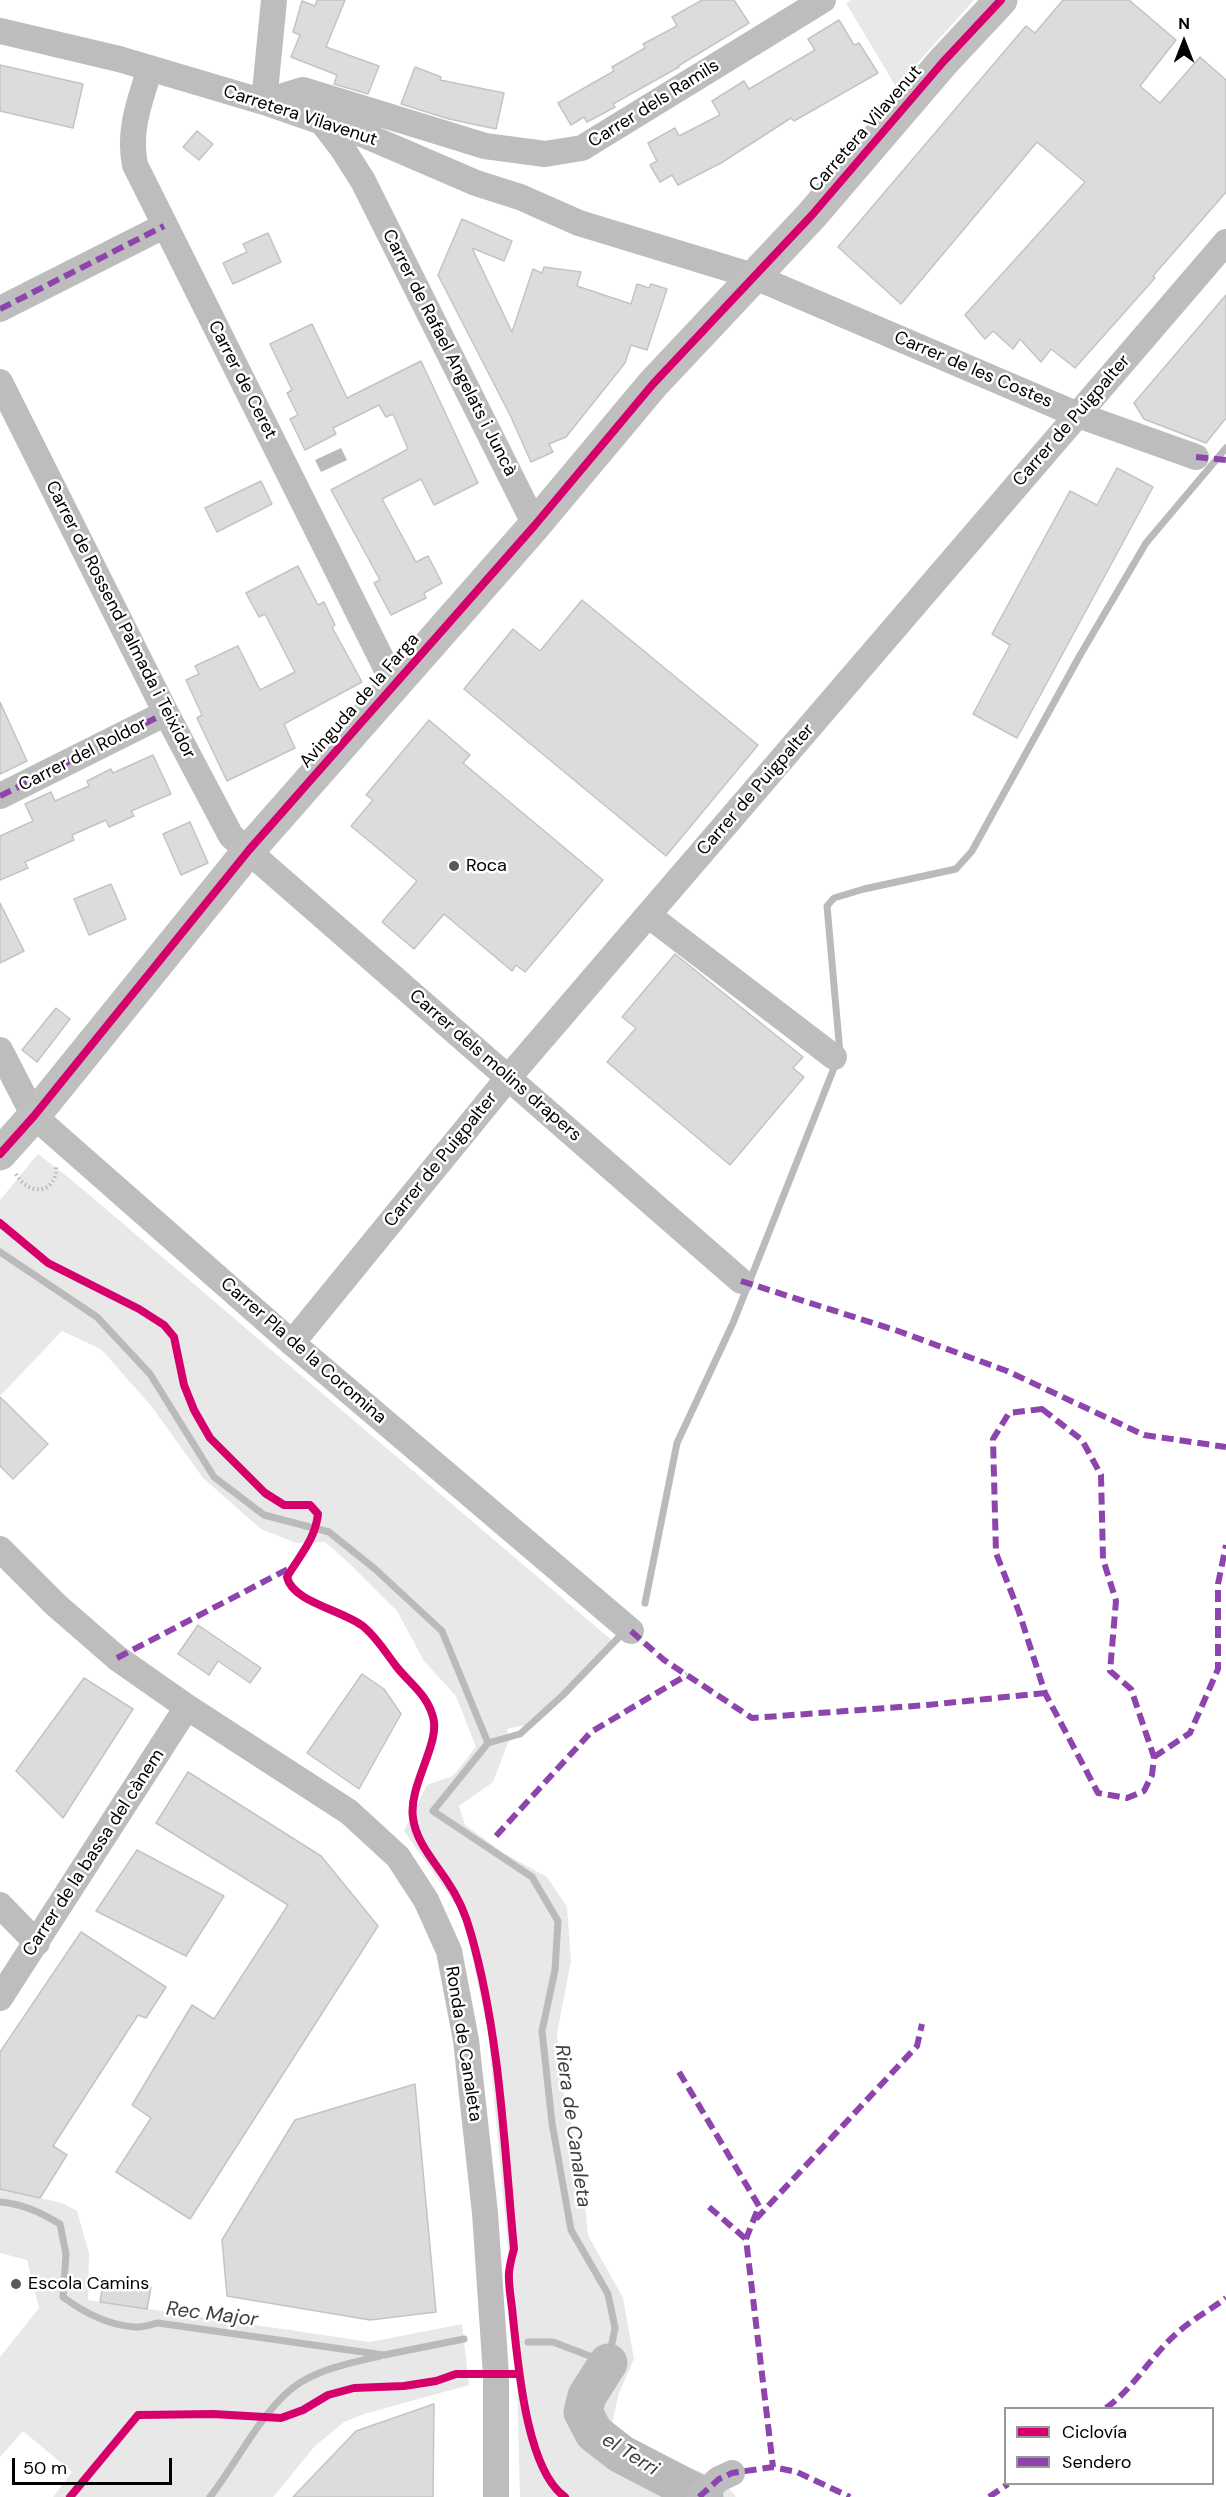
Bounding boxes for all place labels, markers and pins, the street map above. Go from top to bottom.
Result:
place label: Roca [466,855,507,877]
marker: Roca [447,859,461,873]
place label: Escola Camins [28,2273,149,2295]
marker: Escola Camins [9,2277,23,2291]

